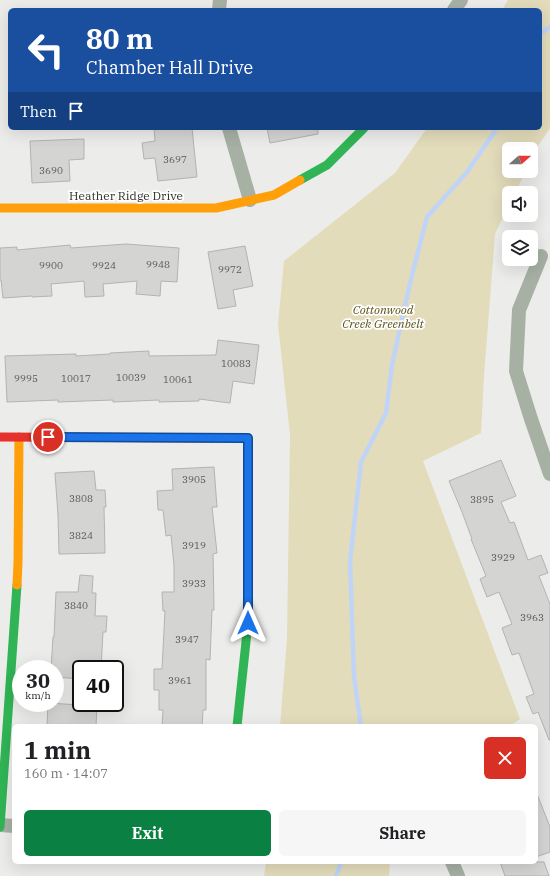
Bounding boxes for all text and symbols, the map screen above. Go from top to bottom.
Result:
text: 80 m [86,20,153,57]
icon: left [20,24,72,76]
text: Chamber Hall Drive [86,56,253,79]
icon: arrive [65,100,87,122]
text: Then [20,102,57,121]
north arrow [502,142,538,178]
map controls [502,142,538,266]
house number: 3697 [163,153,187,166]
house number: 3690 [39,164,63,177]
button: sound [502,186,538,222]
street label: Heather Ridge Drive [69,188,183,203]
button: layers [502,230,538,266]
house number: 9948 [146,258,170,271]
house number: 9900 [39,259,63,272]
house number: 9924 [92,259,116,272]
house number: 9972 [218,263,242,276]
park label: Cottonwood Creek Greenbelt [342,302,425,331]
house number: 10083 [221,357,251,370]
house number: 10039 [116,371,146,384]
house number: 9995 [14,372,38,385]
house number: 10017 [61,372,91,385]
house number: 10061 [163,373,193,386]
pin [31,420,65,454]
icon: arrive [37,426,59,448]
house number: 3905 [182,473,206,486]
house number: 3808 [69,492,93,505]
house number: 3895 [470,493,494,506]
house number: 3824 [69,529,93,542]
house number: 3919 [182,539,206,552]
house number: 3929 [491,551,515,564]
house number: 3933 [182,577,206,590]
house number: 3840 [64,599,88,612]
position arrow [227,602,269,644]
house number: 3963 [520,611,544,624]
house number: 3947 [175,633,199,646]
speed limit sign: 40 [72,660,124,712]
text: 30 [26,667,50,694]
house number: 3961 [168,674,192,687]
text: km/h [25,689,51,702]
text: 1 min [24,734,91,766]
button: close [484,737,526,779]
text: 160 m · 14:07 [24,765,108,782]
button: Exit [24,810,271,856]
button: Share [279,810,526,856]

